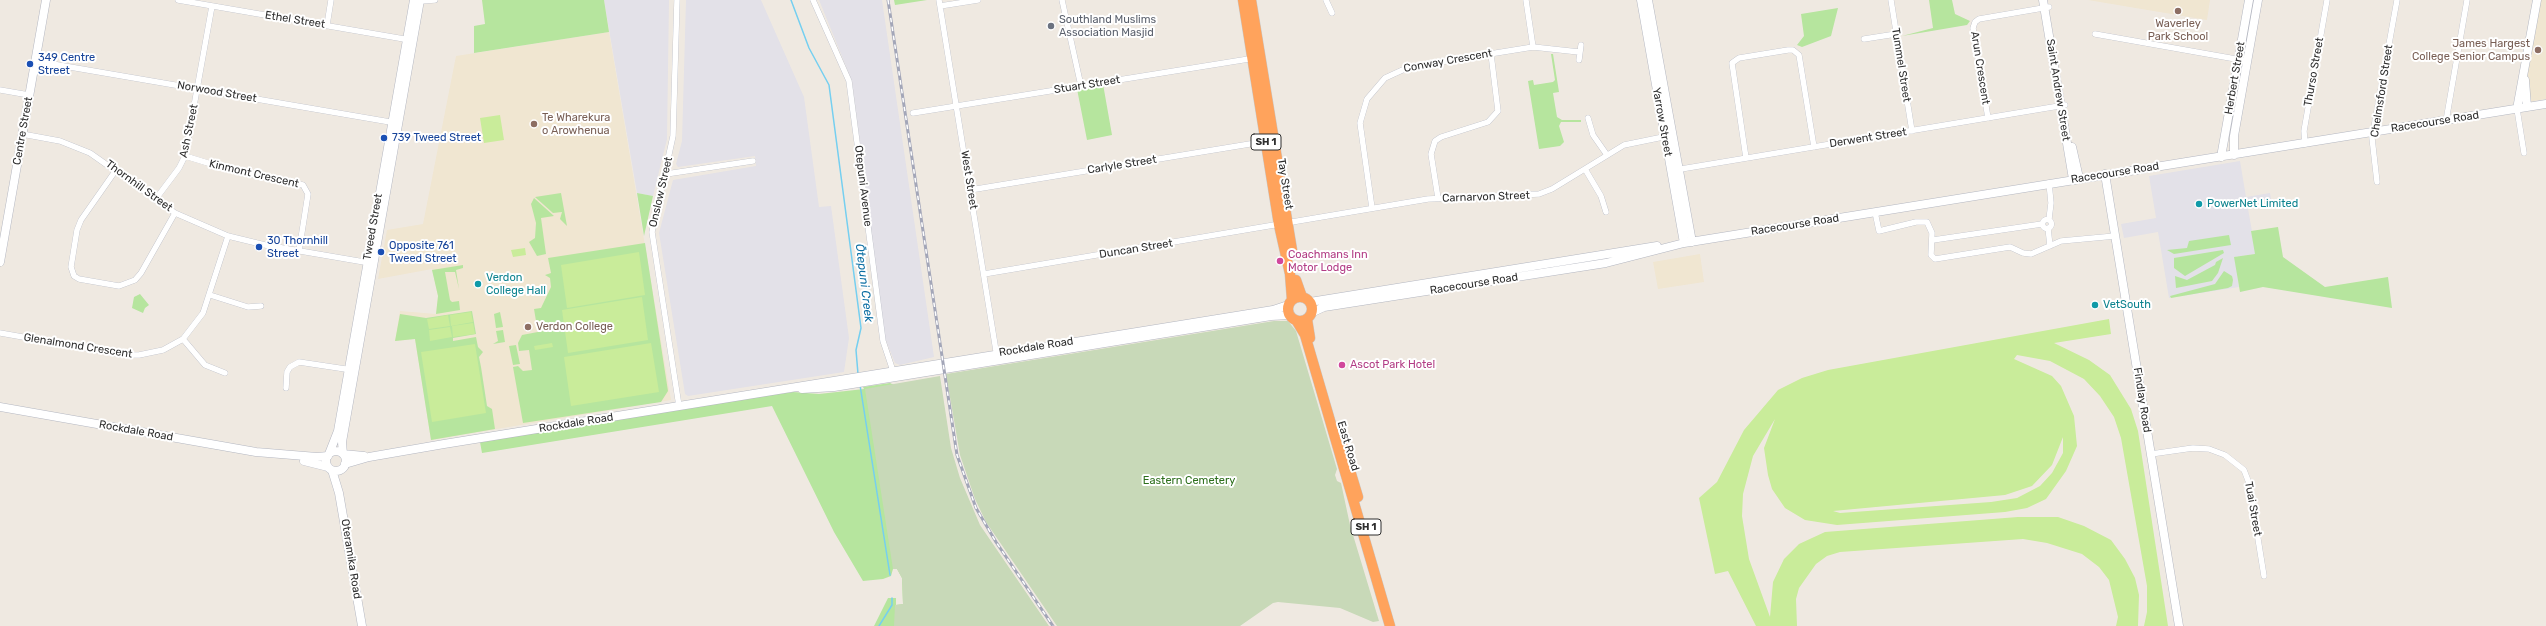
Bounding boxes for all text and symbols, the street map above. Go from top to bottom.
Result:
marker: Waverley Park School [2173,6,2183,16]
street label: Ethel Street [264,9,326,31]
place label: Southland Muslims Association Masjid [1059,13,1156,39]
place label: Waverley Park School [2148,17,2208,43]
marker: Southland Muslims Association Masjid [1046,21,1056,31]
street label: Tummel Street [1889,27,1913,103]
street label: Arun Crescent [1968,31,1992,105]
street label: Thurso Street [2301,36,2327,108]
place label: James Hargest College Senior Campus [2412,37,2530,63]
street label: Saint Andrew Street [2043,38,2073,142]
street label: Herbert Street [2222,40,2248,116]
street label: Chelmsford Street [2368,44,2396,138]
marker: James Hargest College Senior Campus [2533,45,2543,55]
street label: Conway Crescent [1403,47,1493,75]
place label: 349 Centre Street [38,51,95,77]
marker: 349 Centre Street [25,59,35,69]
street label: Stuart Street [1053,73,1121,97]
street label: Norwood Street [176,79,258,105]
street label: Yarrow Street [1649,86,1675,158]
street label: Centre Street [11,96,35,166]
street label: Ash Street [177,103,201,159]
street label: Racecourse Road [2390,109,2480,135]
place label: Te Wharekura o Arowhenua [542,111,610,137]
marker: Te Wharekura o Arowhenua [529,119,539,129]
street label: Derwent Street [1828,125,1908,151]
place label: 739 Tweed Street [392,131,481,145]
marker: 739 Tweed Street [379,133,389,143]
road number: SH 1 [1251,134,1281,150]
street label: Otepuni Avenue [851,145,875,227]
street label: West Street [958,150,980,210]
street label: Carlyle Street [1087,153,1157,177]
street label: Onslow Street [646,155,676,229]
street label: Thornhill Street [103,157,175,215]
street label: Kinmont Crescent [208,157,300,191]
street label: Tay Street [1274,157,1296,211]
street label: Racecourse Road [2070,160,2160,186]
street label: Carnarvon Street [1442,189,1530,205]
street label: Tweed Street [361,193,385,261]
place label: PowerNet Limited [2207,197,2298,211]
marker: PowerNet Limited [2194,199,2204,209]
street label: Racecourse Road [1750,212,1840,238]
place label: 30 Thornhill Street [267,234,328,260]
street label: Duncan Street [1098,237,1174,261]
place label: Opposite 761 Tweed Street [389,239,457,265]
marker: 30 Thornhill Street [254,242,264,252]
water label: Ōtepuni Creek [852,243,876,323]
marker: Opposite 761 Tweed Street [376,247,386,257]
place label: Coachmans Inn Motor Lodge [1288,248,1368,274]
marker: Coachmans Inn Motor Lodge [1275,256,1285,266]
place label: Verdon College Hall [486,271,546,297]
street label: Racecourse Road [1429,271,1519,297]
marker: Verdon College Hall [473,279,483,289]
place label: VetSouth [2103,298,2151,312]
marker: VetSouth [2090,300,2100,310]
place label: Verdon College [536,320,613,334]
marker: Verdon College [523,322,533,332]
street label: Glenalmond Crescent [23,331,133,361]
street label: Rockdale Road [998,335,1074,359]
place label: Ascot Park Hotel [1350,358,1435,372]
marker: Ascot Park Hotel [1337,360,1347,370]
street label: Findlay Road [2130,366,2154,434]
street label: Rockdale Road [538,411,614,435]
street label: Rockdale Road [98,418,174,444]
street label: East Road [1334,419,1362,473]
park label: Eastern Cemetery [1143,474,1235,488]
street label: Tuai Street [2242,481,2264,537]
street label: Oteramika Road [338,518,364,600]
road number: SH 1 [1351,519,1381,535]

